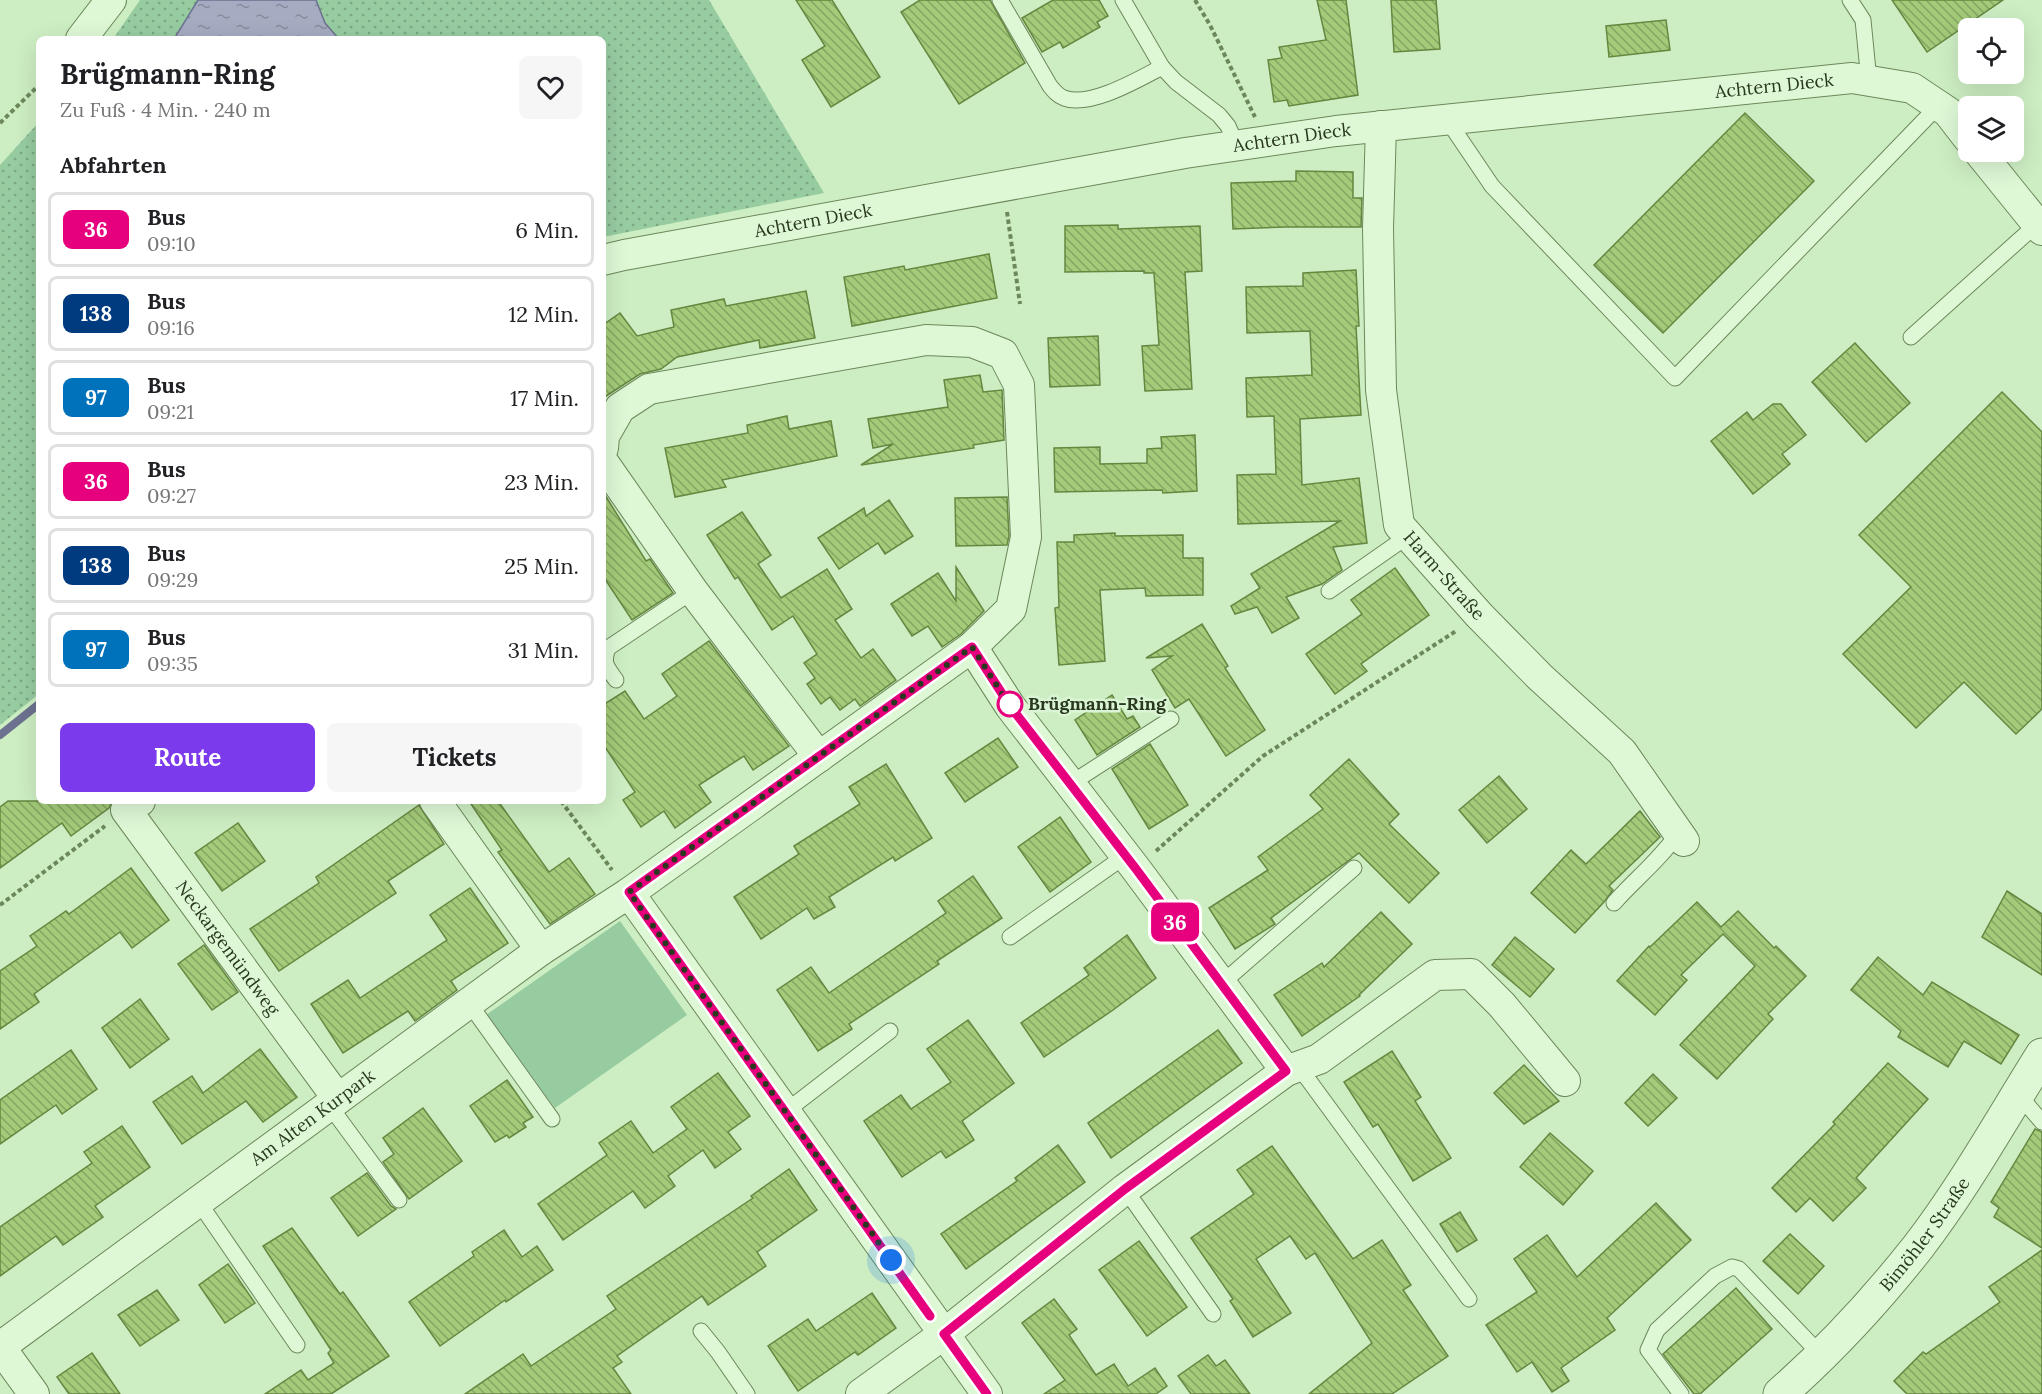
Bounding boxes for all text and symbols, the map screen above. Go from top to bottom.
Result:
map controls [1958,18,2024,162]
button: locate [1958,18,2024,84]
text: Brügmann-Ring [60,56,275,92]
button: heart [519,56,582,119]
street label: Achtern Dieck [1713,68,1835,103]
button: layers [1958,96,2024,162]
text: Zu Fuß · 4 Min. · 240 m [60,97,271,122]
street label: Achtern Dieck [1230,117,1353,157]
text: Abfahrten [60,151,167,179]
street label: Achtern Dieck [752,198,874,242]
text: Bus [147,203,186,231]
text: 36 [84,216,108,243]
text: 6 Min. [515,216,579,244]
text: 09:10 [147,231,196,256]
text: Bus [147,287,186,315]
text: 138 [80,300,112,327]
text: 12 Min. [508,300,579,328]
text: 09:16 [147,315,195,340]
text: Bus [147,371,186,399]
text: 97 [85,384,107,411]
text: 17 Min. [510,384,579,412]
text: 09:21 [147,399,194,424]
text: Bus [147,455,186,483]
text: 36 [84,468,108,495]
text: 23 Min. [504,468,579,496]
text: 09:27 [147,483,196,508]
street label: Harm-Straße [1399,526,1490,625]
text: Bus [147,539,186,567]
text: 138 [80,552,112,579]
text: 25 Min. [504,552,579,580]
text: 09:29 [147,567,198,592]
text: Bus [147,623,186,651]
text: 97 [85,636,107,663]
text: 31 Min. [508,636,579,664]
text: 09:35 [147,651,198,676]
marker: Brügmann-Ring [997,691,1023,717]
place label: Brügmann-Ring [1028,692,1167,715]
button: Route [60,723,315,792]
button: Tickets [327,723,582,792]
street label: Neckargemündweg [171,876,285,1021]
line badge: 36 [1148,902,1202,942]
text: 36 [1163,909,1187,936]
street label: Am Alten Kurpark [245,1064,380,1171]
street label: Bimöhler Straße [1874,1173,1975,1296]
your location [876,1245,906,1275]

